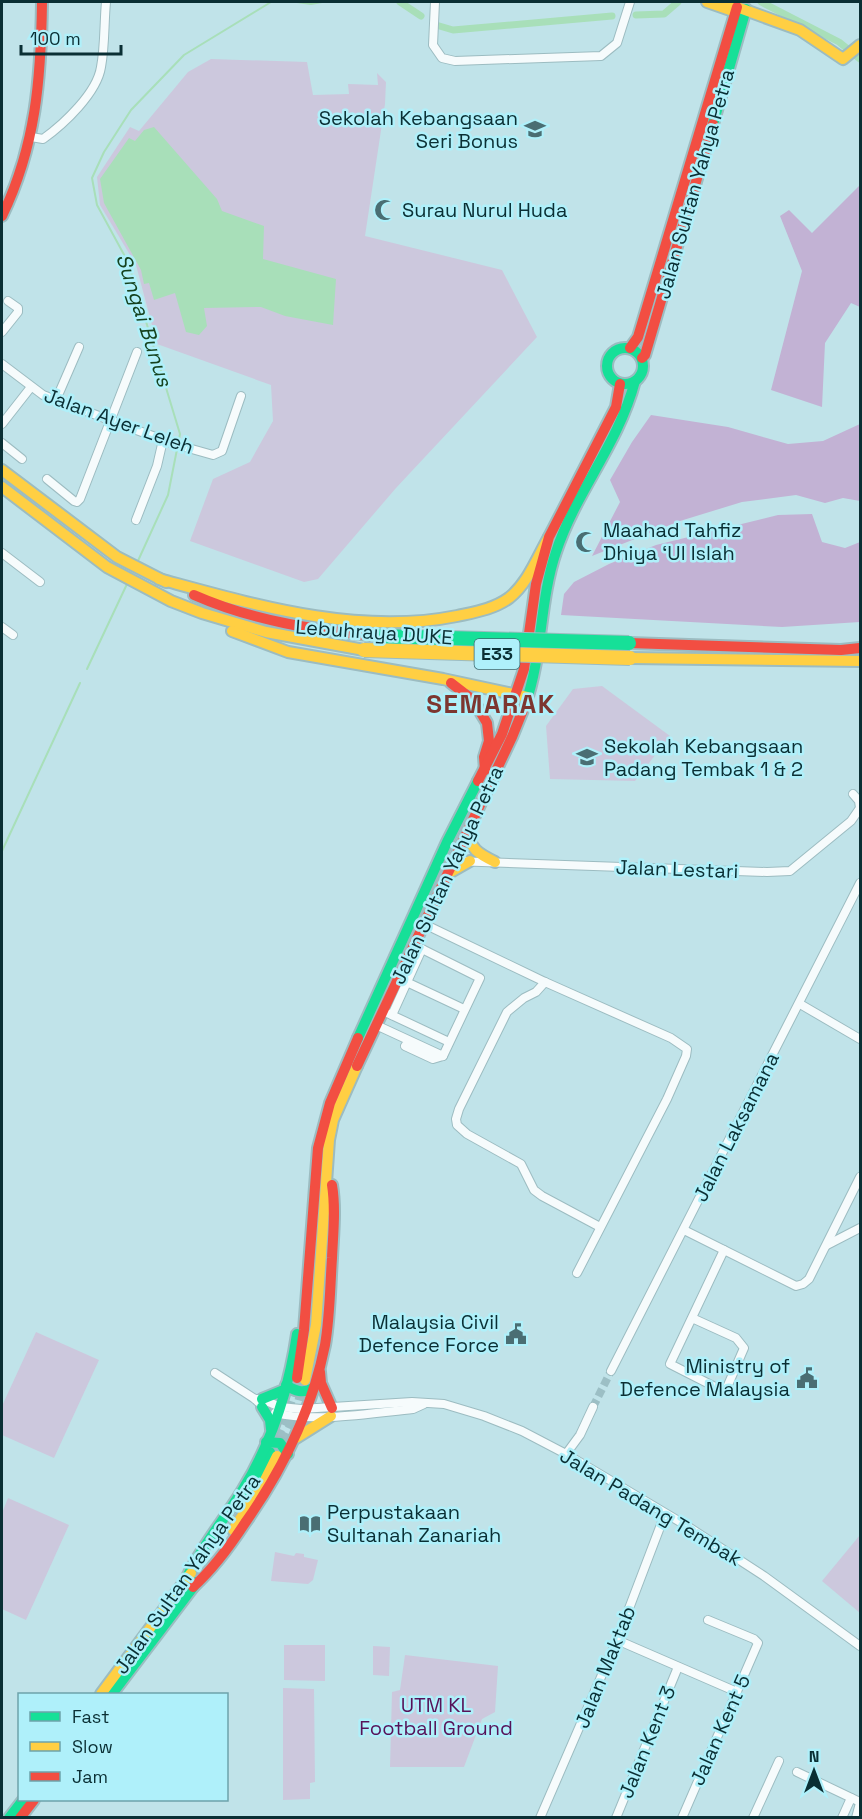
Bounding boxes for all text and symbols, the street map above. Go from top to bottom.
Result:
scale bar [21,18,122,56]
text: 100 m [30,27,81,50]
street label: Jalan Sultan Yahya Petra [650,66,740,302]
place label: Sekolah Kebangsaan Seri Bonus [319,105,518,154]
school or university icon: Sekolah Kebangsaan Seri Bonus [523,117,547,141]
place label: Surau Nurul Huda [402,197,567,223]
mosque icon: Surau Nurul Huda [373,198,397,222]
water label: Sungai Bunus [110,250,179,391]
street label: Jalan Ayer Leleh [41,382,197,460]
place label: Maahad Tahfiz Dhiya ‘Ul Islah [603,517,741,566]
mosque icon: Maahad Tahfiz Dhiya ‘Ul Islah [574,530,598,554]
street label: Lebuhraya DUKE [295,614,453,650]
road number: E33 [474,639,520,669]
district label: SEMARAK [426,687,556,721]
place label: Sekolah Kebangsaan Padang Tembak 1 & 2 [604,733,803,782]
school or university icon: Sekolah Kebangsaan Padang Tembak 1 & 2 [575,745,599,769]
street label: Jalan Sultan Yahya Petra [385,762,509,988]
street label: Jalan Lestari [615,854,739,884]
street label: Jalan Laksamana [687,1048,785,1206]
place label: Malaysia Civil Defence Force [359,1309,499,1358]
public building icon: Malaysia Civil Defence Force [504,1322,528,1346]
place label: Ministry of Defence Malaysia [620,1353,790,1402]
public building icon: Ministry of Defence Malaysia [795,1366,819,1390]
street label: Jalan Padang Tembak [555,1442,747,1572]
street label: Jalan Sultan Yahya Petra [108,1469,266,1679]
place label: Perpustakaan Sultanah Zanariah [327,1499,501,1548]
library icon: Perpustakaan Sultanah Zanariah [298,1512,322,1536]
street label: Jalan Maktab [569,1602,641,1732]
street label: Jalan Kent 5 [684,1671,756,1789]
street label: Jalan Kent 3 [613,1682,681,1802]
park label: UTM KL Football Ground [359,1692,513,1741]
legend [18,1693,228,1801]
text: Fast [72,1705,109,1728]
text: Slow [72,1735,113,1758]
north arrow [784,1741,844,1801]
text: N [809,1746,819,1767]
text: Jam [72,1765,108,1788]

